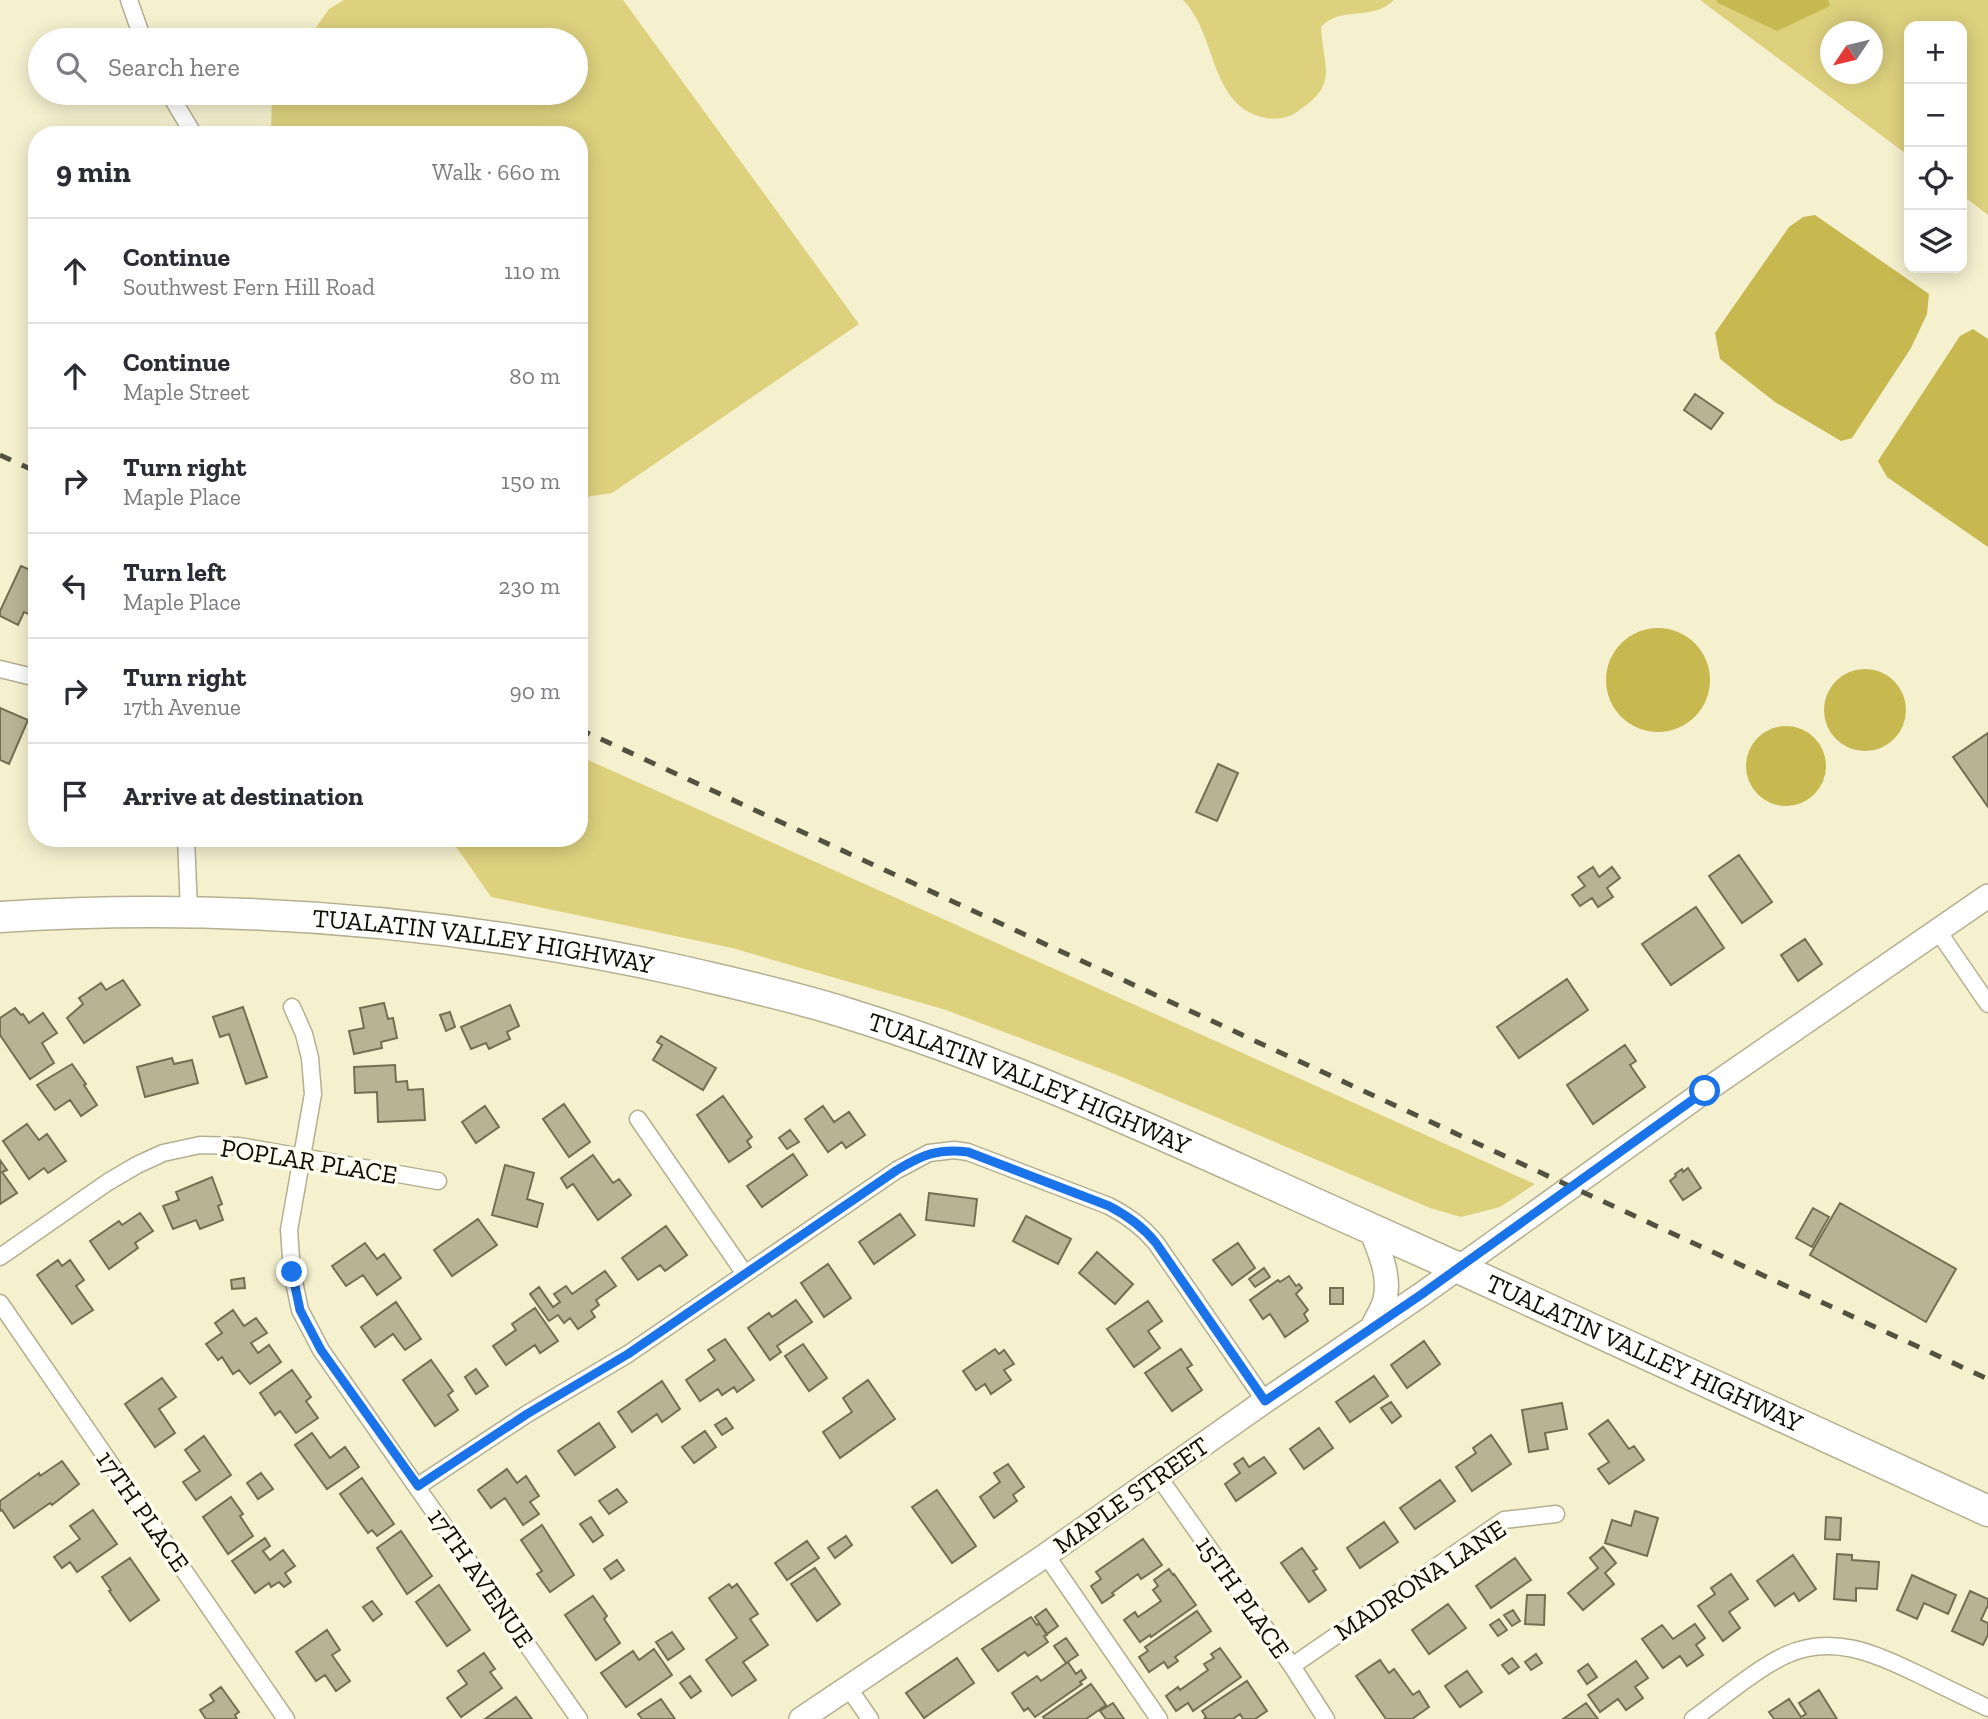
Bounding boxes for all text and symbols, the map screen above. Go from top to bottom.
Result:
north arrow [1820,21,1883,84]
map controls [1904,21,1967,273]
button: + [1904,21,1967,84]
search box [28,28,588,105]
icon: search [52,48,90,86]
text: Search here [108,51,240,83]
button: − [1904,84,1967,147]
button: locate [1904,147,1967,210]
text: 9 min [56,154,131,190]
text: Walk · 660 m [432,158,560,186]
button: layers [1904,210,1967,273]
text: Continue [123,241,230,273]
icon: ahead [56,252,94,290]
text: 110 m [504,257,560,285]
text: Southwest Fern Hill Road [123,273,375,301]
text: Continue [123,346,230,378]
icon: ahead [56,357,94,395]
text: 80 m [509,362,560,390]
text: Maple Street [123,378,250,406]
text: Turn right [123,451,246,483]
icon: right [56,462,94,500]
text: 150 m [501,467,560,495]
text: Maple Place [123,483,241,511]
text: Turn left [123,556,226,588]
icon: left [56,567,94,605]
text: 230 m [499,572,560,600]
text: Maple Place [123,588,241,616]
text: Turn right [123,661,246,693]
icon: right [56,672,94,710]
text: 90 m [509,677,560,705]
text: 17th Avenue [123,693,241,721]
icon: arrive [56,777,94,815]
text: Arrive at destination [123,780,363,812]
street label: TUALATIN VALLEY HIGHWAY [311,902,657,981]
street label: TUALATIN VALLEY HIGHWAY [864,1005,1196,1161]
route start [1689,1075,1720,1106]
street label: POPLAR PLACE [218,1131,400,1191]
route end [276,1256,307,1287]
street label: TUALATIN VALLEY HIGHWAY [1481,1267,1808,1439]
street label: MAPLE STREET [1047,1430,1215,1560]
street label: 17TH PLACE [90,1444,196,1578]
street label: 17TH AVENUE [421,1502,541,1654]
street label: MADRONA LANE [1328,1513,1512,1647]
street label: 15TH PLACE [1189,1530,1297,1664]

